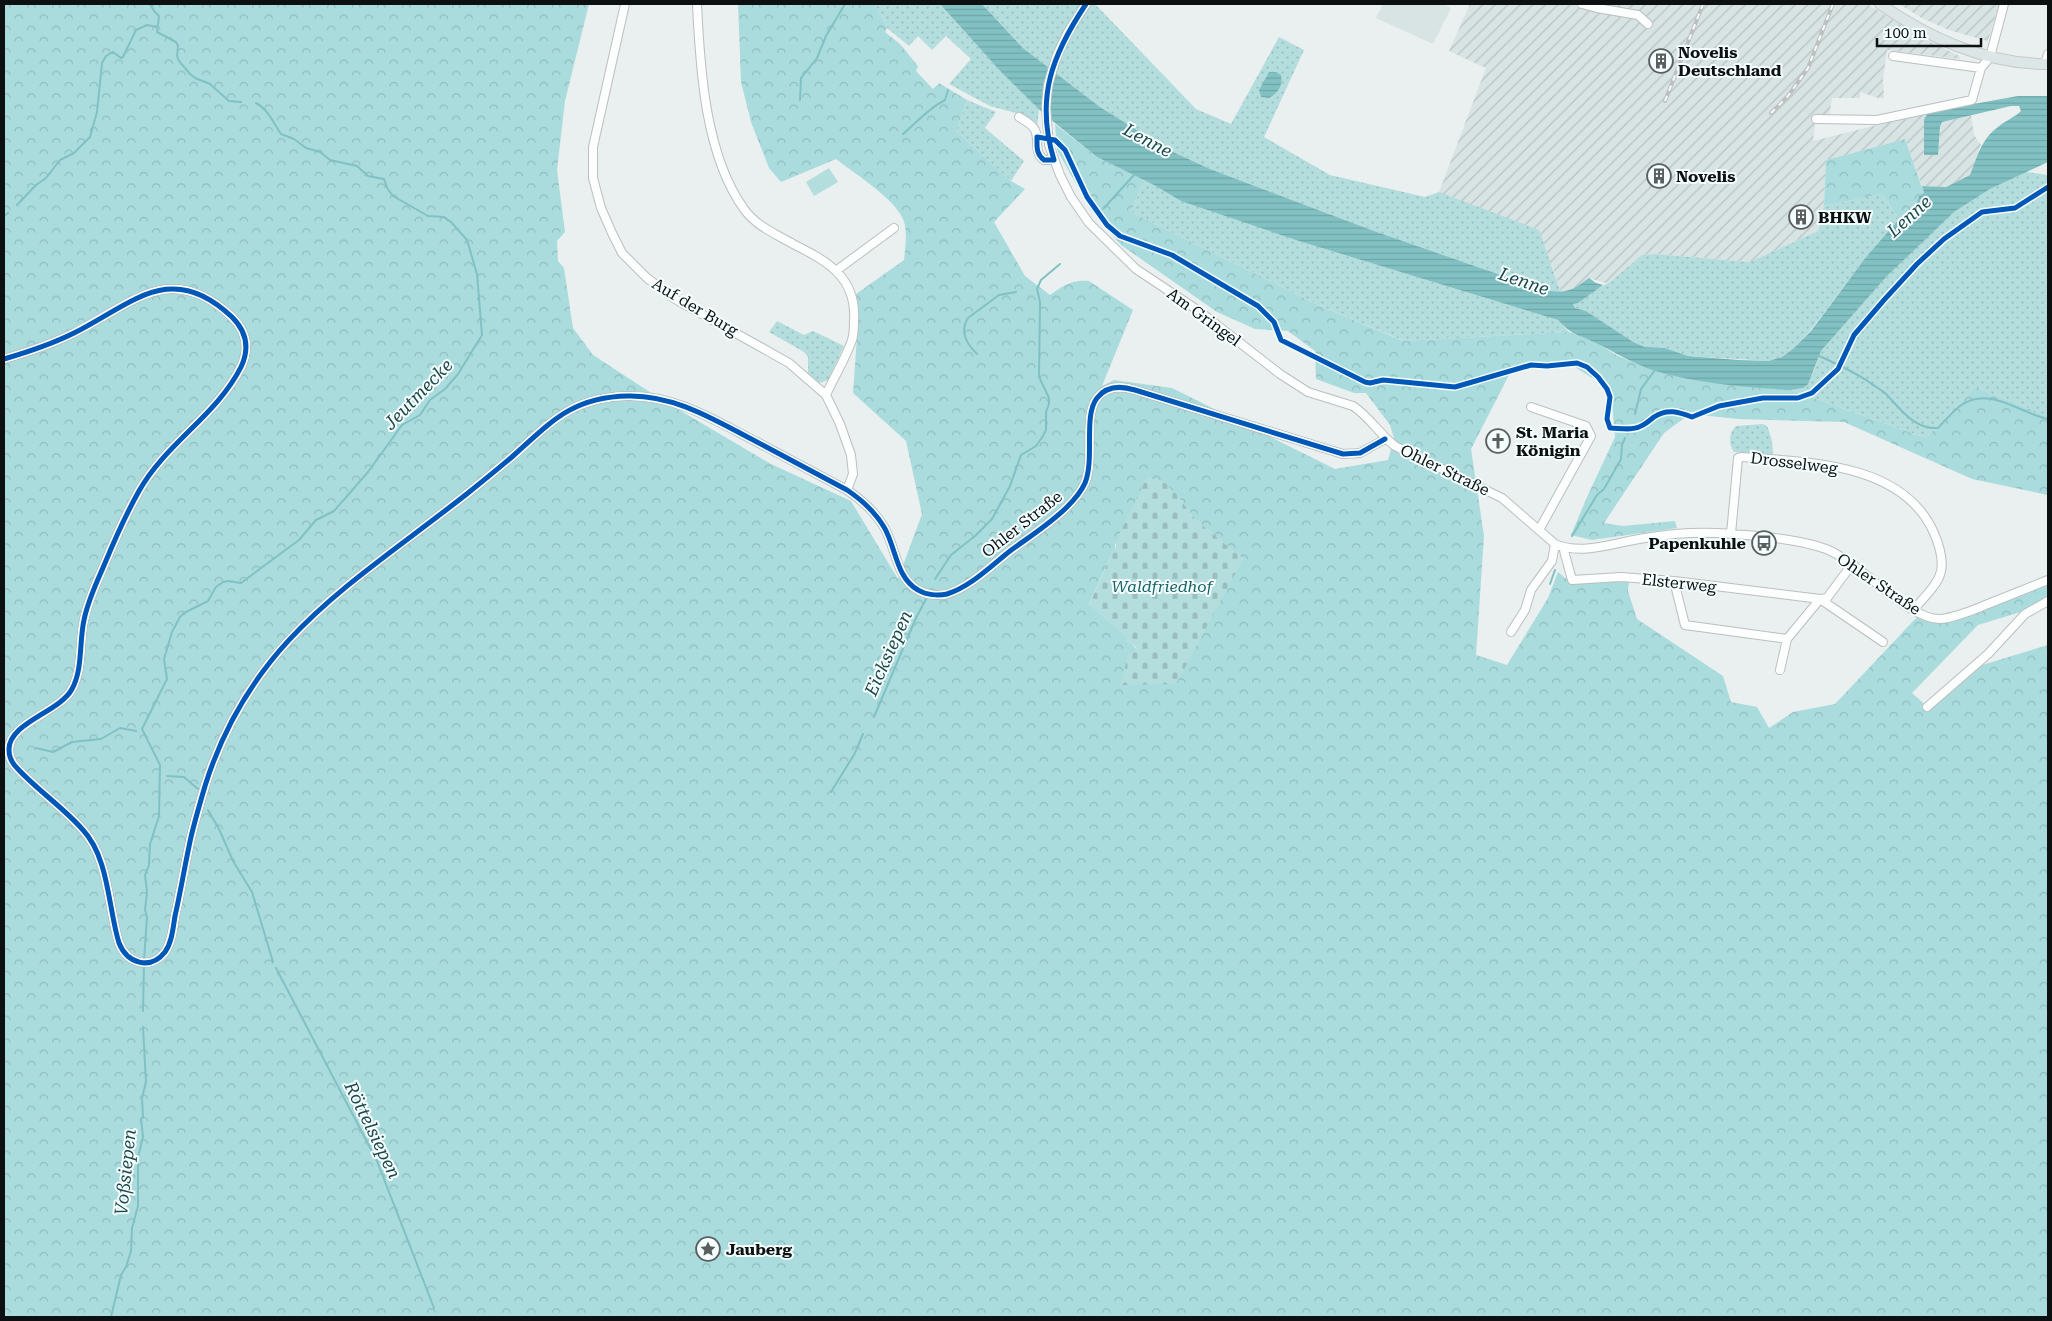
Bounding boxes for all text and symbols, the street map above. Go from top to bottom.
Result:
scale bar [1877,15,1981,47]
text: 100 m [1884,24,1927,42]
place label: Novelis Deutschland [1678,43,1782,80]
building icon: Novelis Deutschland [1648,48,1674,74]
water label: Lenne [1119,118,1176,161]
building icon: Novelis [1646,163,1672,189]
place label: Novelis [1676,167,1735,186]
water label: Lenne [1882,191,1935,242]
building icon: BHKW [1788,204,1814,230]
place label: BHKW [1818,208,1872,227]
water label: Lenne [1495,262,1552,299]
street label: Auf der Burg [649,274,742,341]
street label: Am Gringel [1163,284,1245,350]
water label: Jeutmecke [379,354,457,434]
place label: St. Maria Königin [1516,423,1589,460]
church icon: St. Maria Königin [1485,428,1511,454]
street label: Ohler Straße [1397,440,1493,500]
street label: Drosselweg [1749,448,1840,478]
street label: Ohler Straße [978,487,1066,561]
bus stop icon: Papenkuhle [1751,530,1777,556]
place label: Papenkuhle [1649,534,1746,553]
street label: Ohler Straße [1834,549,1925,619]
street label: Elsterweg [1641,570,1718,596]
park label: Waldfriedhof [1111,577,1214,596]
water label: Eicksiepen [859,607,916,700]
water label: Röttelsiepen [340,1077,405,1182]
water label: Voßsiepen [110,1128,140,1216]
place icon: Jauberg [695,1236,721,1262]
place label: Jauberg [726,1240,792,1259]

